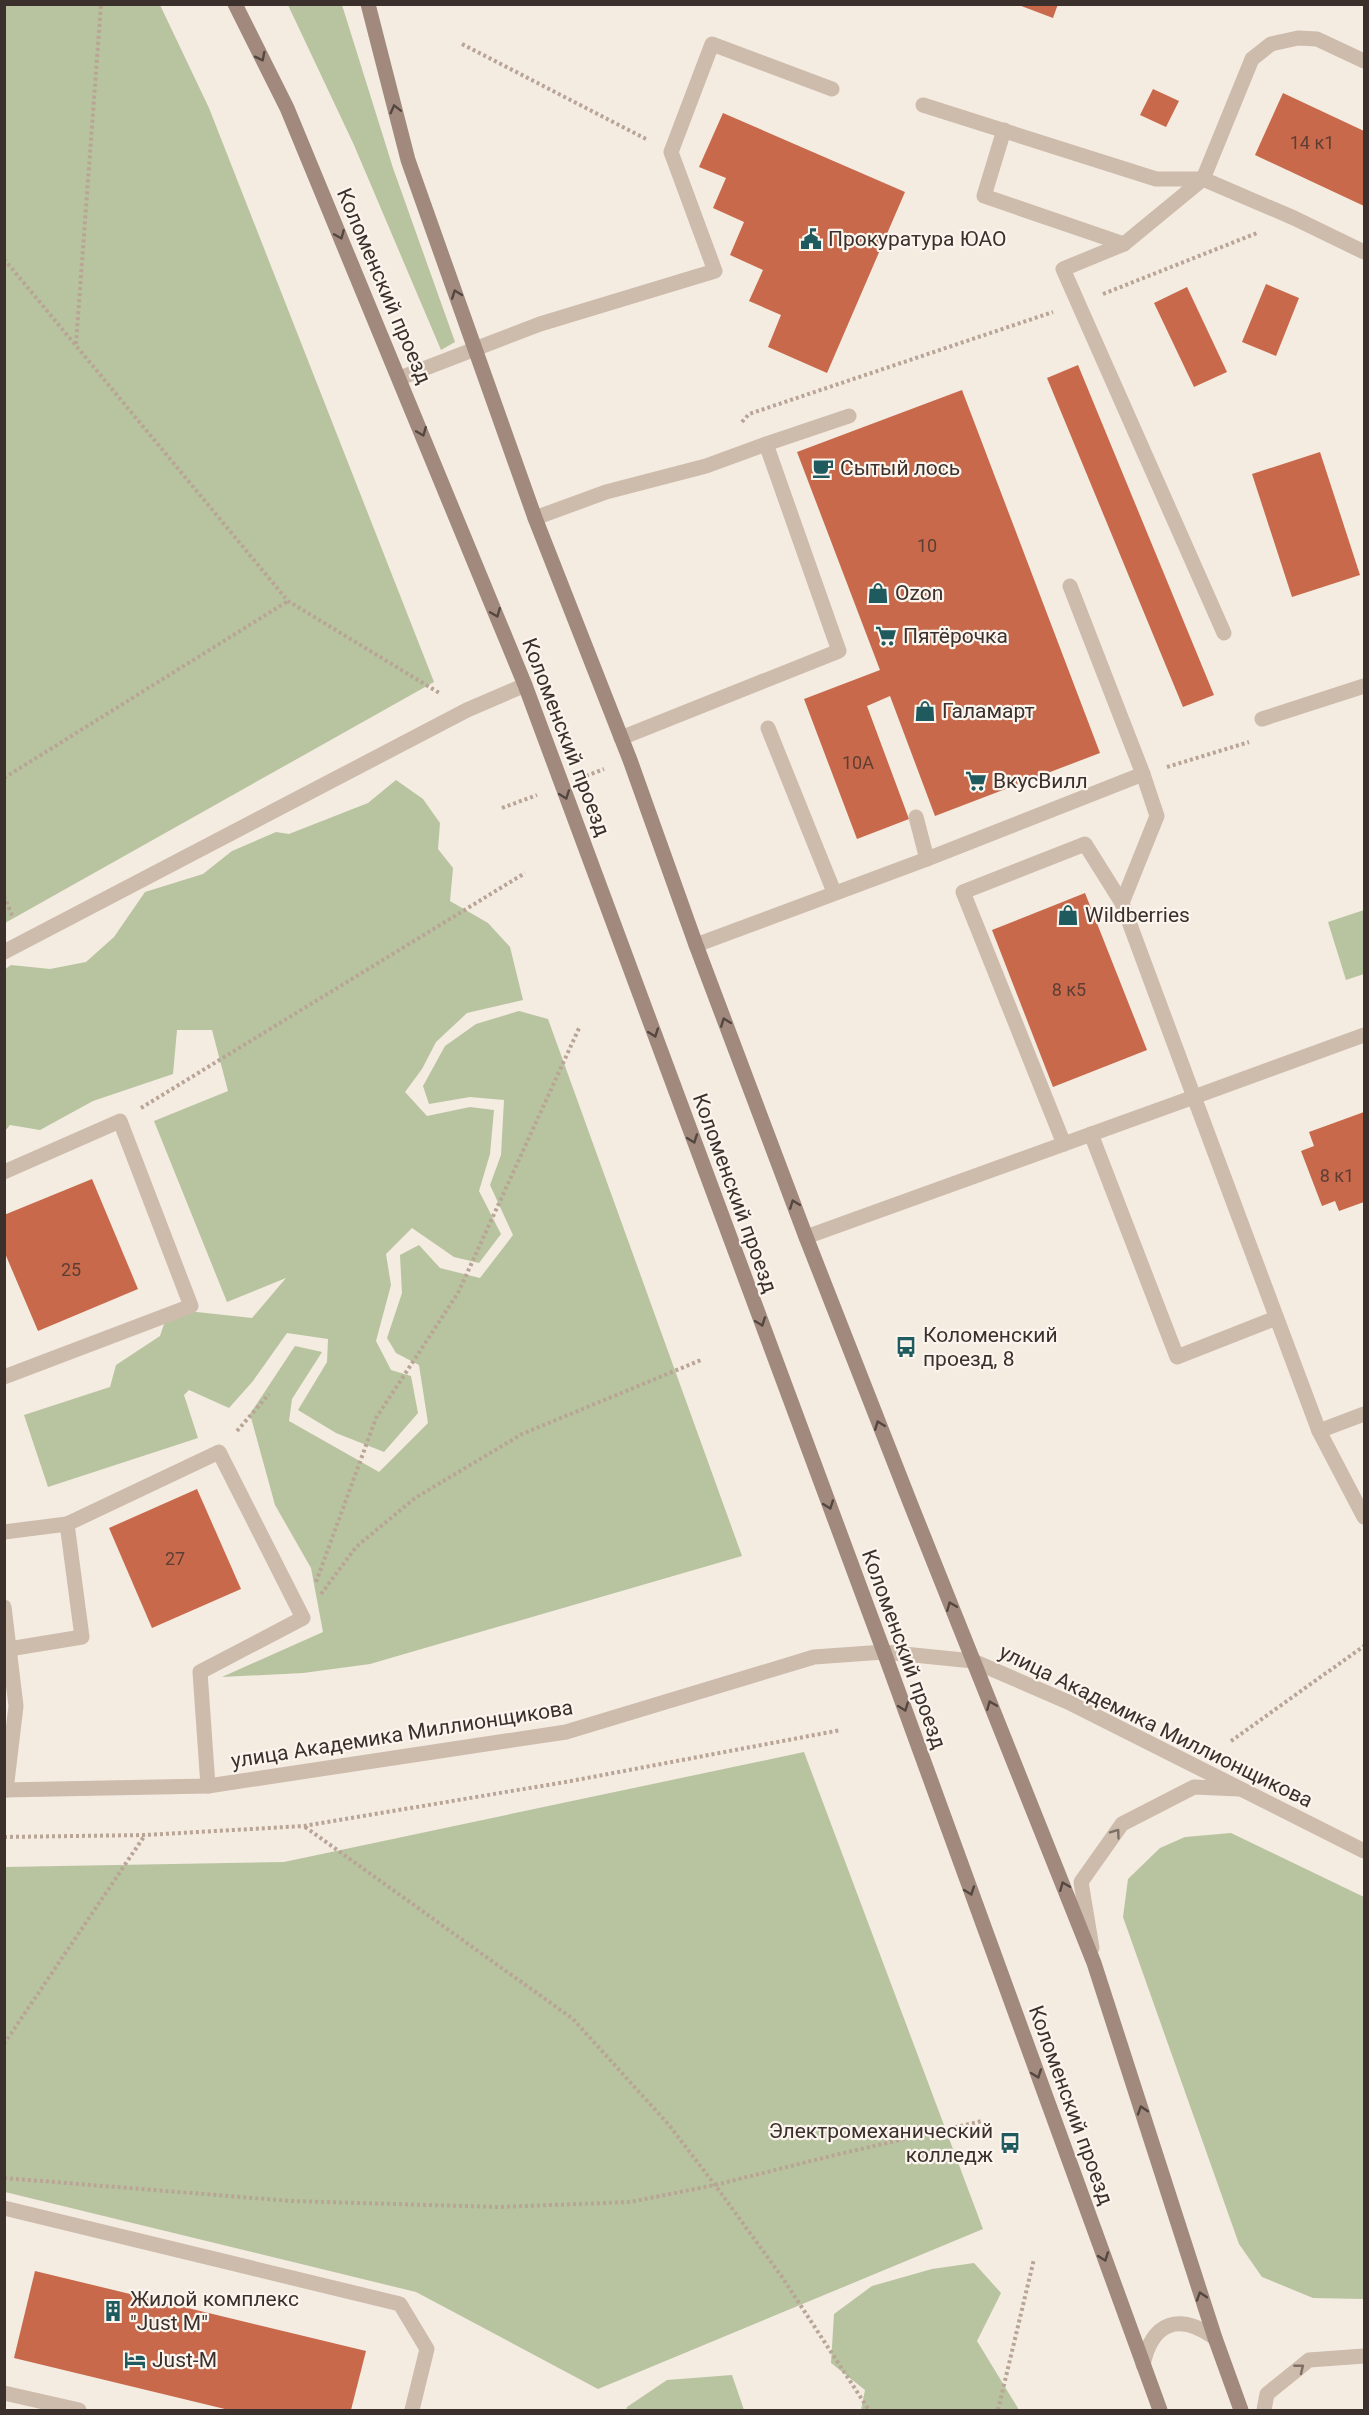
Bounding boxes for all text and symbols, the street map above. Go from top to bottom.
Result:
one-way arrow [254,50,266,61]
one-way arrow [389,104,402,114]
house number: 14 к1 [1290,132,1334,153]
street label: Коломенский проезд [332,185,436,388]
public building icon: Прокуратура ЮАО [799,227,823,251]
place label: Прокуратура ЮАО [828,227,1006,251]
one-way arrow [333,229,345,240]
one-way arrow [450,289,463,300]
one-way arrow [415,426,427,437]
cafe icon: Сытый лось [811,456,835,480]
place label: Сытый лось [840,456,960,480]
house number: 10 [917,535,937,556]
shop icon: Ozon [866,581,890,605]
place label: Ozon [895,581,943,605]
one-way arrow [489,607,501,618]
supermarket icon: Пятёрочка [874,624,898,648]
place label: Пятёрочка [903,624,1008,648]
street label: Коломенский проезд [517,635,615,840]
shop icon: Галамарт [913,699,937,723]
place label: Галамарт [942,699,1035,723]
house number: 10А [842,752,874,773]
supermarket icon: ВкусВилл [964,769,988,793]
place label: ВкусВилл [993,769,1088,793]
one-way arrow [558,789,571,800]
shop icon: Wildberries [1056,903,1080,927]
place label: Wildberries [1085,903,1190,927]
house number: 8 к5 [1052,979,1086,1000]
one-way arrow [720,1017,732,1028]
one-way arrow [646,1027,659,1037]
street label: Коломенский проезд [688,1090,782,1296]
one-way arrow [686,1134,699,1144]
house number: 8 к1 [1320,1165,1354,1186]
one-way arrow [789,1199,801,1210]
house number: 25 [61,1259,81,1280]
one-way arrow [754,1316,766,1327]
place label: Коломенский проезд, 8 [923,1323,1058,1371]
bus stop icon: Коломенский проезд, 8 [894,1335,918,1359]
one-way arrow [874,1420,887,1431]
one-way arrow [821,1499,834,1510]
street label: Коломенский проезд [857,1546,951,1752]
house number: 27 [165,1548,185,1569]
one-way arrow [946,1602,958,1613]
street label: улица Академика Миллионщикова [995,1639,1317,1813]
street label: улица Академика Миллионщикова [229,1695,575,1773]
one-way arrow [896,1701,909,1712]
one-way arrow [986,1701,998,1712]
one-way arrow [1109,1829,1120,1840]
one-way arrow [1058,1882,1071,1892]
one-way arrow [963,1885,976,1895]
street label: Коломенский проезд [1024,2002,1118,2208]
one-way arrow [1030,2068,1043,2079]
one-way arrow [1136,2105,1149,2116]
place label: Электромеханический колледж [769,2119,993,2167]
bus stop icon: Электромеханический колледж [998,2131,1022,2155]
one-way arrow [1097,2251,1109,2262]
place label: Жилой комплекс "Just M" [130,2287,299,2335]
one-way arrow [1196,2291,1209,2302]
building icon: Жилой комплекс "Just M" [101,2299,125,2323]
hotel icon: Just-M [123,2348,147,2372]
place label: Just-M [152,2348,217,2372]
one-way arrow [1293,2364,1304,2375]

